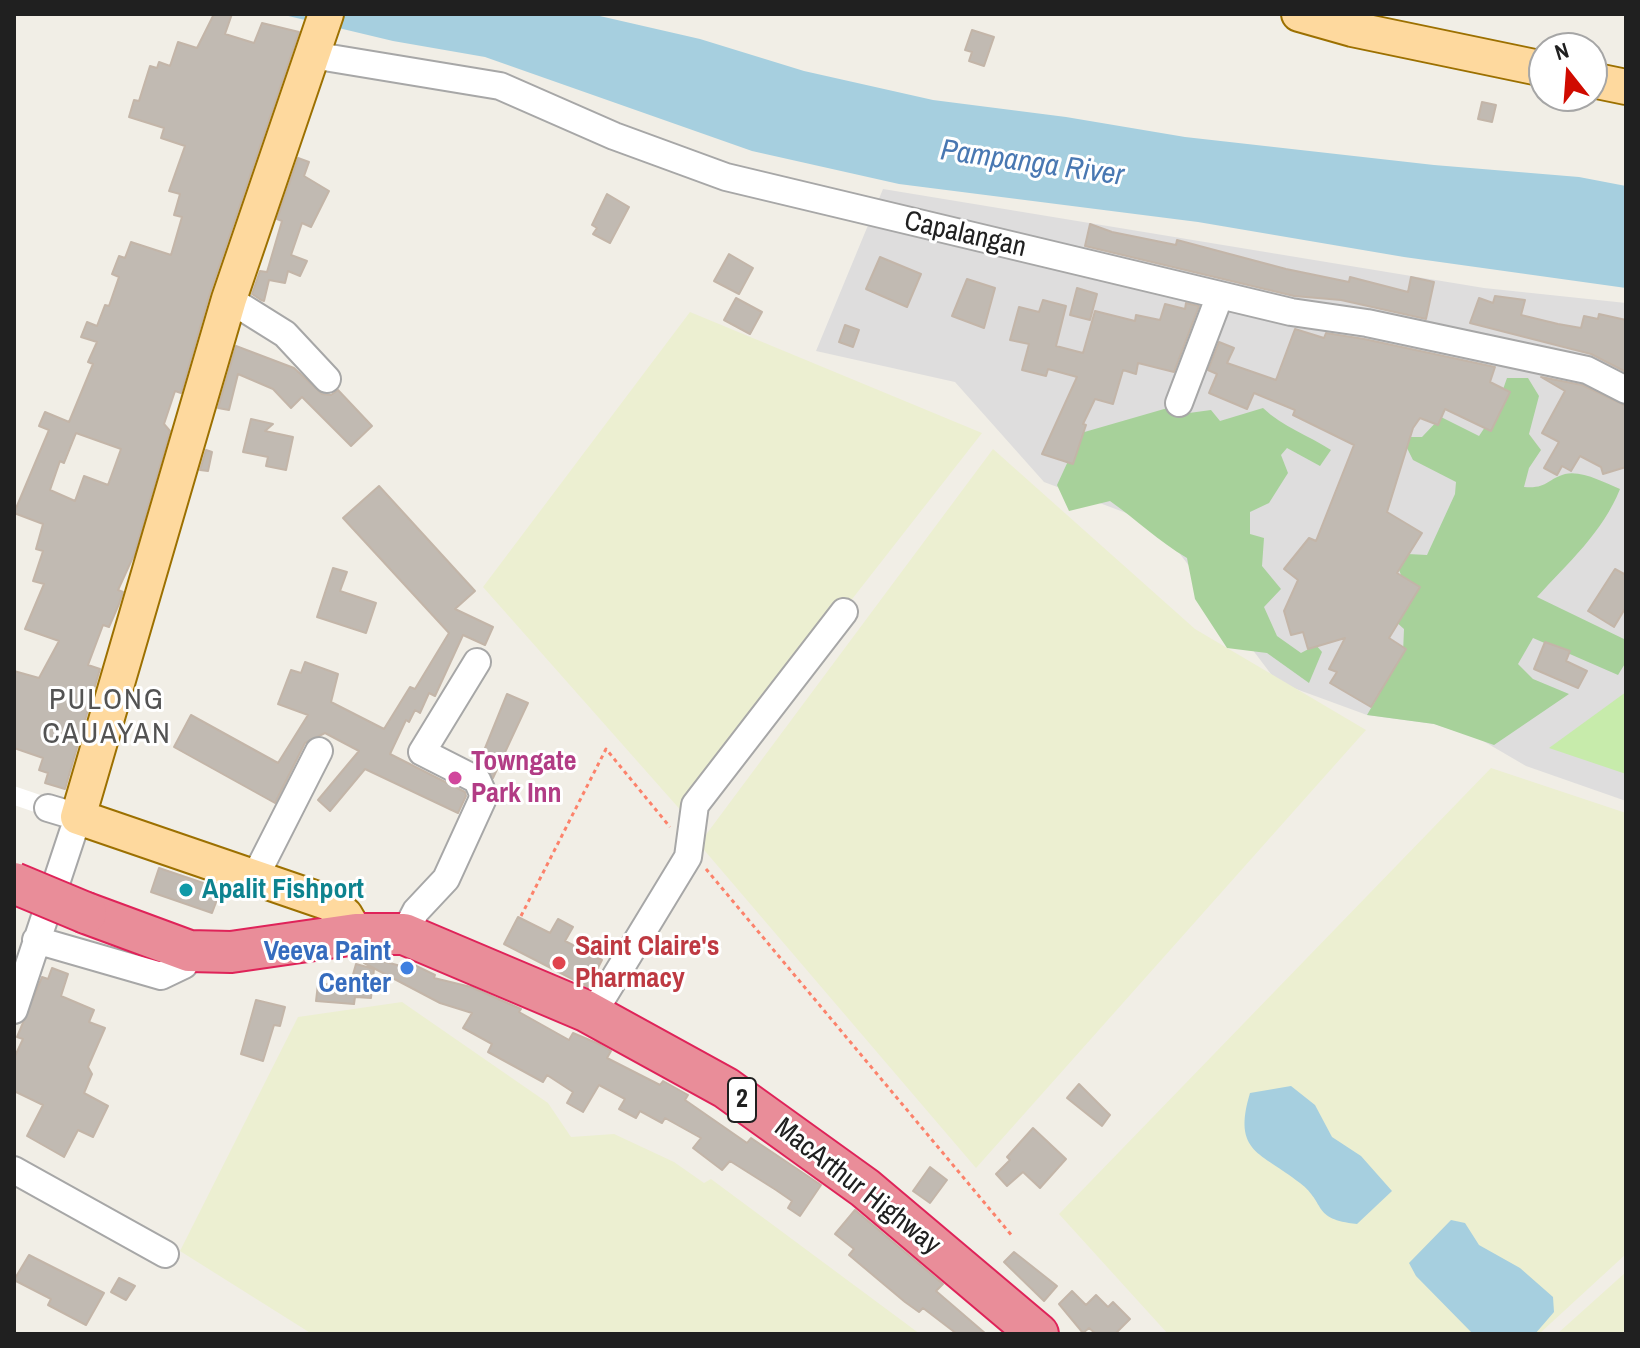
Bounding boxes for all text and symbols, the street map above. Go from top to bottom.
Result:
north arrow [1528,32,1608,112]
text: N [1551,35,1572,67]
water label: Pampanga River [938,133,1126,195]
street label: Capalangan [901,205,1029,265]
district label: PULONG CAUAYAN [42,683,172,754]
place label: Towngate Park Inn [471,745,576,811]
marker: Towngate Park Inn [446,769,464,787]
place label: Apalit Fishport [202,873,364,907]
marker: Apalit Fishport [177,881,195,899]
place label: Saint Claire's Pharmacy [575,930,720,996]
place label: Veeva Paint Center [264,935,391,1001]
marker: Saint Claire's Pharmacy [550,954,568,972]
marker: Veeva Paint Center [398,959,416,977]
road number: 2 [728,1078,756,1122]
street label: MacArthur Highway [767,1112,947,1262]

